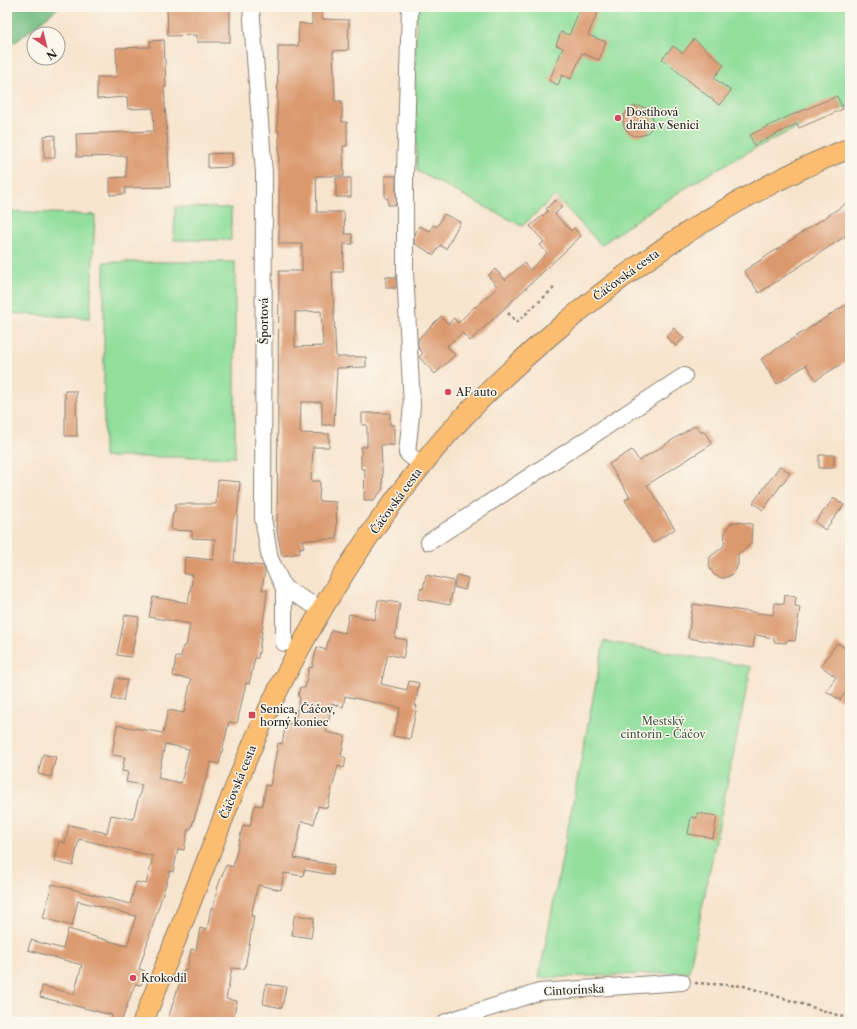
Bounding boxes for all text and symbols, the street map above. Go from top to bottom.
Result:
north arrow [26,26,66,66]
text: N [43,46,60,63]
place label: Dostihová dráha v Senici [626,105,700,132]
marker: Dostihová dráha v Senici [613,113,623,123]
street label: Čáčovská cesta [590,245,662,304]
street label: Športová [256,298,271,344]
place label: AF auto [455,385,497,399]
marker: AF auto [443,387,453,397]
street label: Čáčovská cesta [367,465,425,537]
place label: Senica, Čáčov, horný koniec [260,701,335,729]
marker: Senica, Čáčov, horný koniec [247,710,257,720]
park label: Mestský cintorín - Čáčov [621,714,707,741]
street label: Čáčovská cesta [216,743,259,821]
place label: Krokodíl [141,971,188,985]
marker: Krokodíl [128,973,138,983]
street label: Cintorínska [543,981,605,999]

